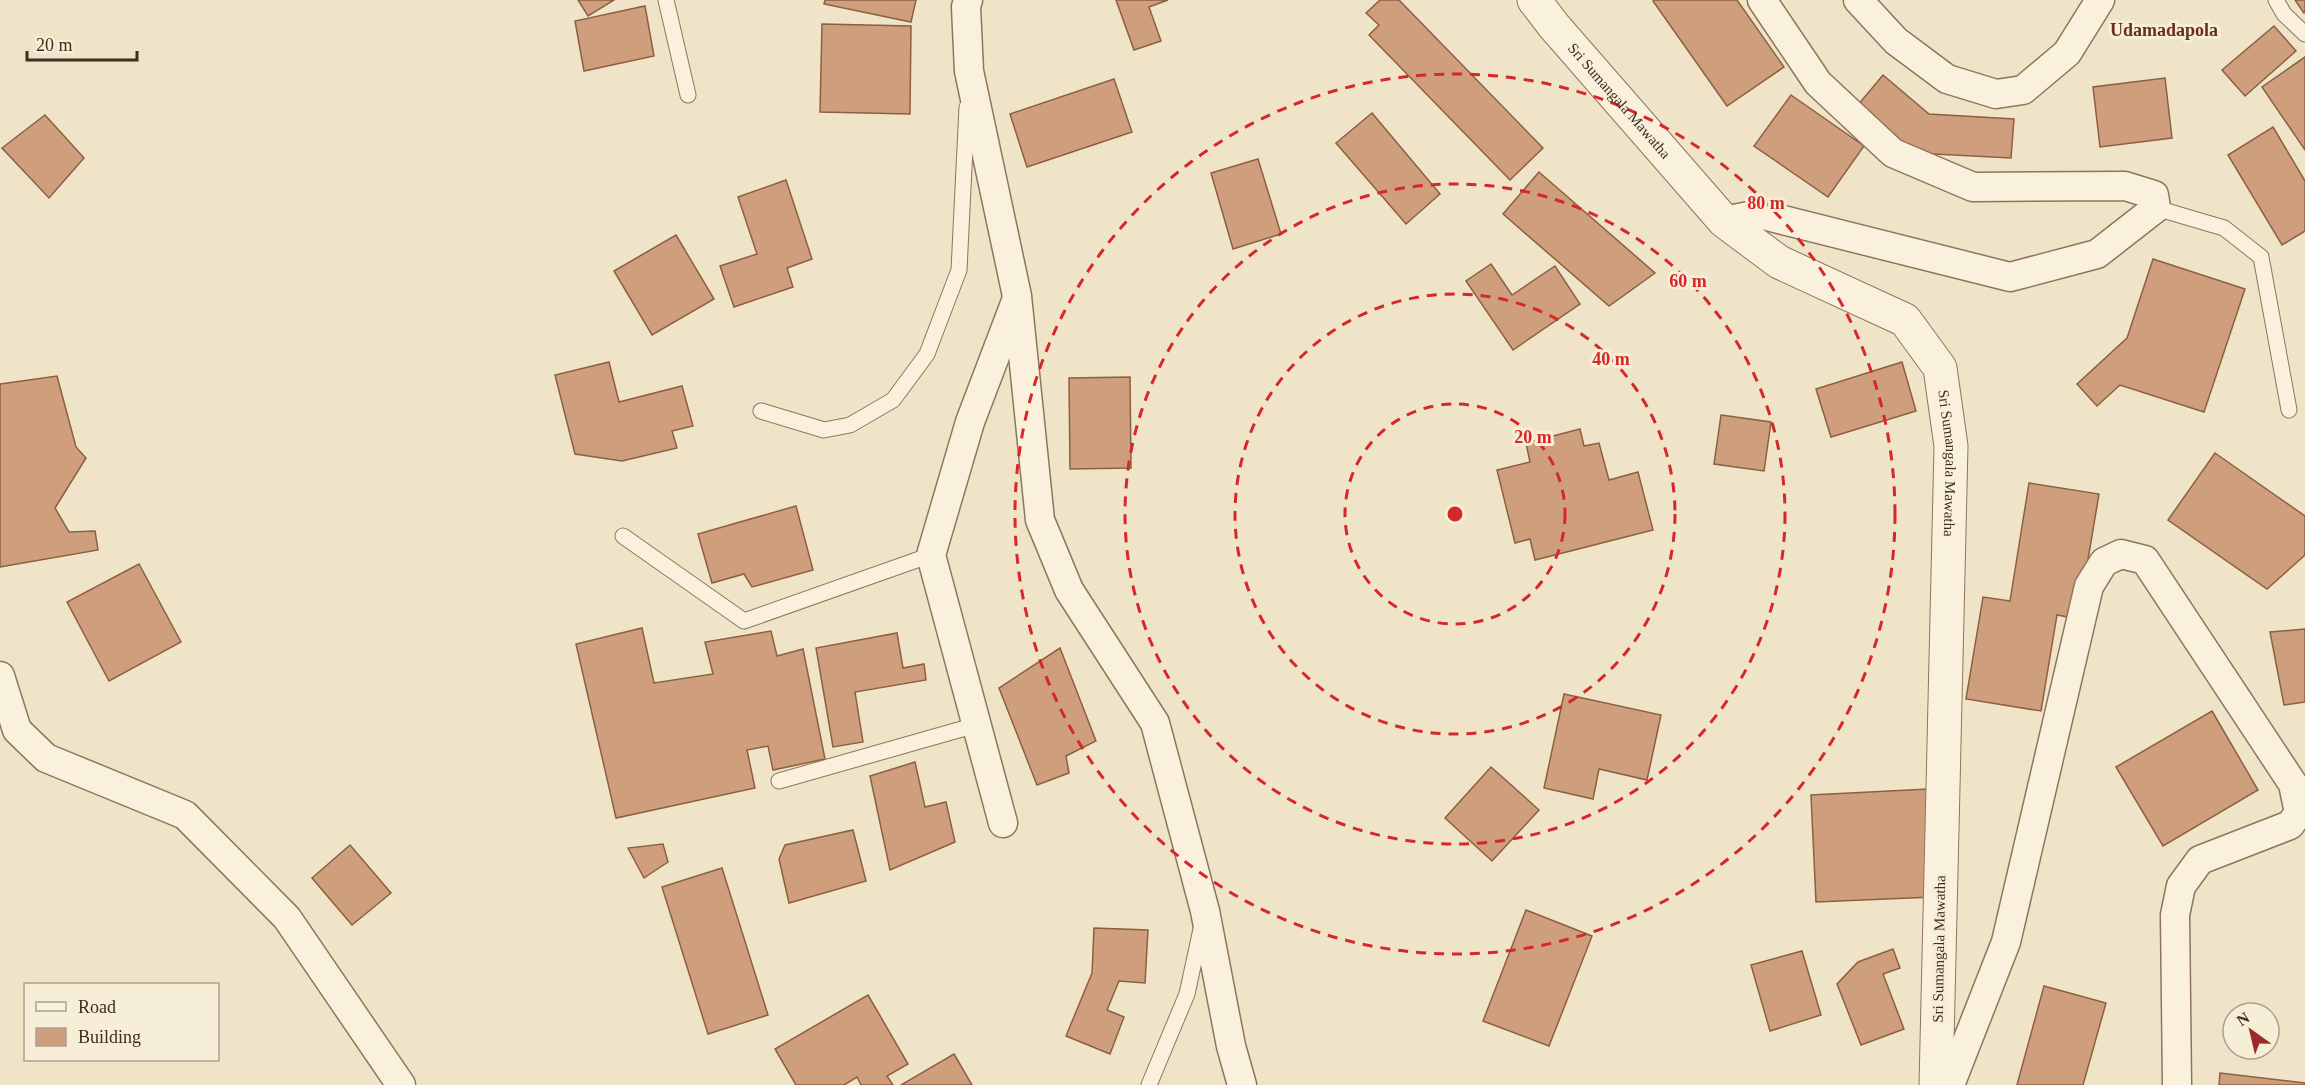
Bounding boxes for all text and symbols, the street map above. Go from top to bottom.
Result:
district label: Udamadapola [2110,20,2218,40]
scale bar [27,24,136,62]
text: 20 m [36,35,73,55]
street label: Sri Sumangala Mawatha [1565,40,1674,162]
text: 80 m [1747,193,1785,213]
text: 60 m [1669,271,1707,291]
text: 40 m [1592,349,1630,369]
street label: Sri Sumangala Mawatha [1935,389,1959,537]
text: 20 m [1514,427,1552,447]
centre of rings [1445,504,1465,524]
street label: Sri Sumangala Mawatha [1930,875,1948,1023]
legend [24,983,219,1061]
text: Road [78,997,116,1017]
north arrow [2221,1001,2281,1061]
text: N [2233,1008,2253,1029]
text: Building [78,1027,141,1047]

